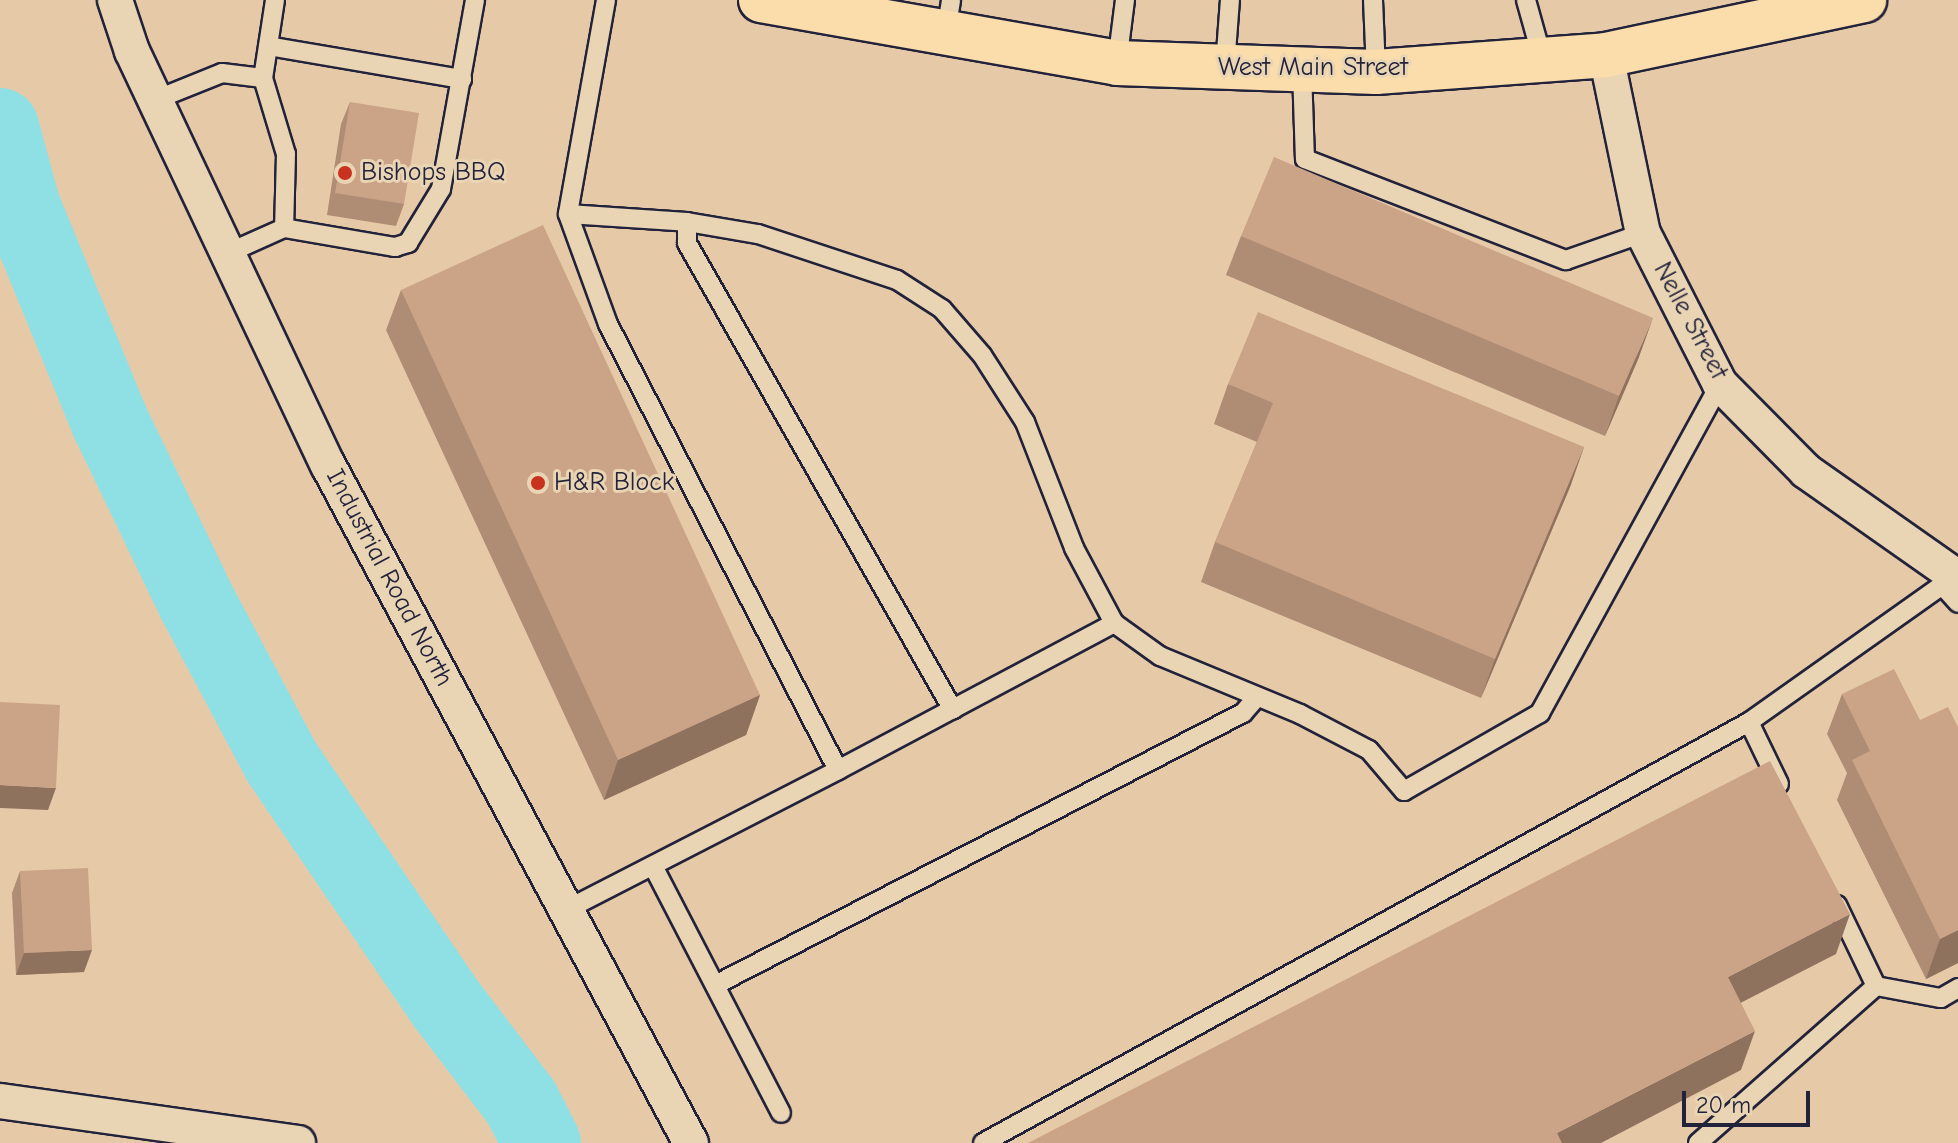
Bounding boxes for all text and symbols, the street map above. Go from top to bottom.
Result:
street label: West Main Street [1218,52,1408,84]
place label: Bishops BBQ [361,157,505,189]
marker: Bishops BBQ [336,164,354,182]
street label: Nelle Street [1646,257,1734,385]
street label: Industrial Road North [319,464,459,692]
place label: H&R Block [554,467,674,499]
marker: H&R Block [529,474,547,492]
scale bar [1686,1075,1814,1125]
text: 20 m [1696,1091,1751,1119]

